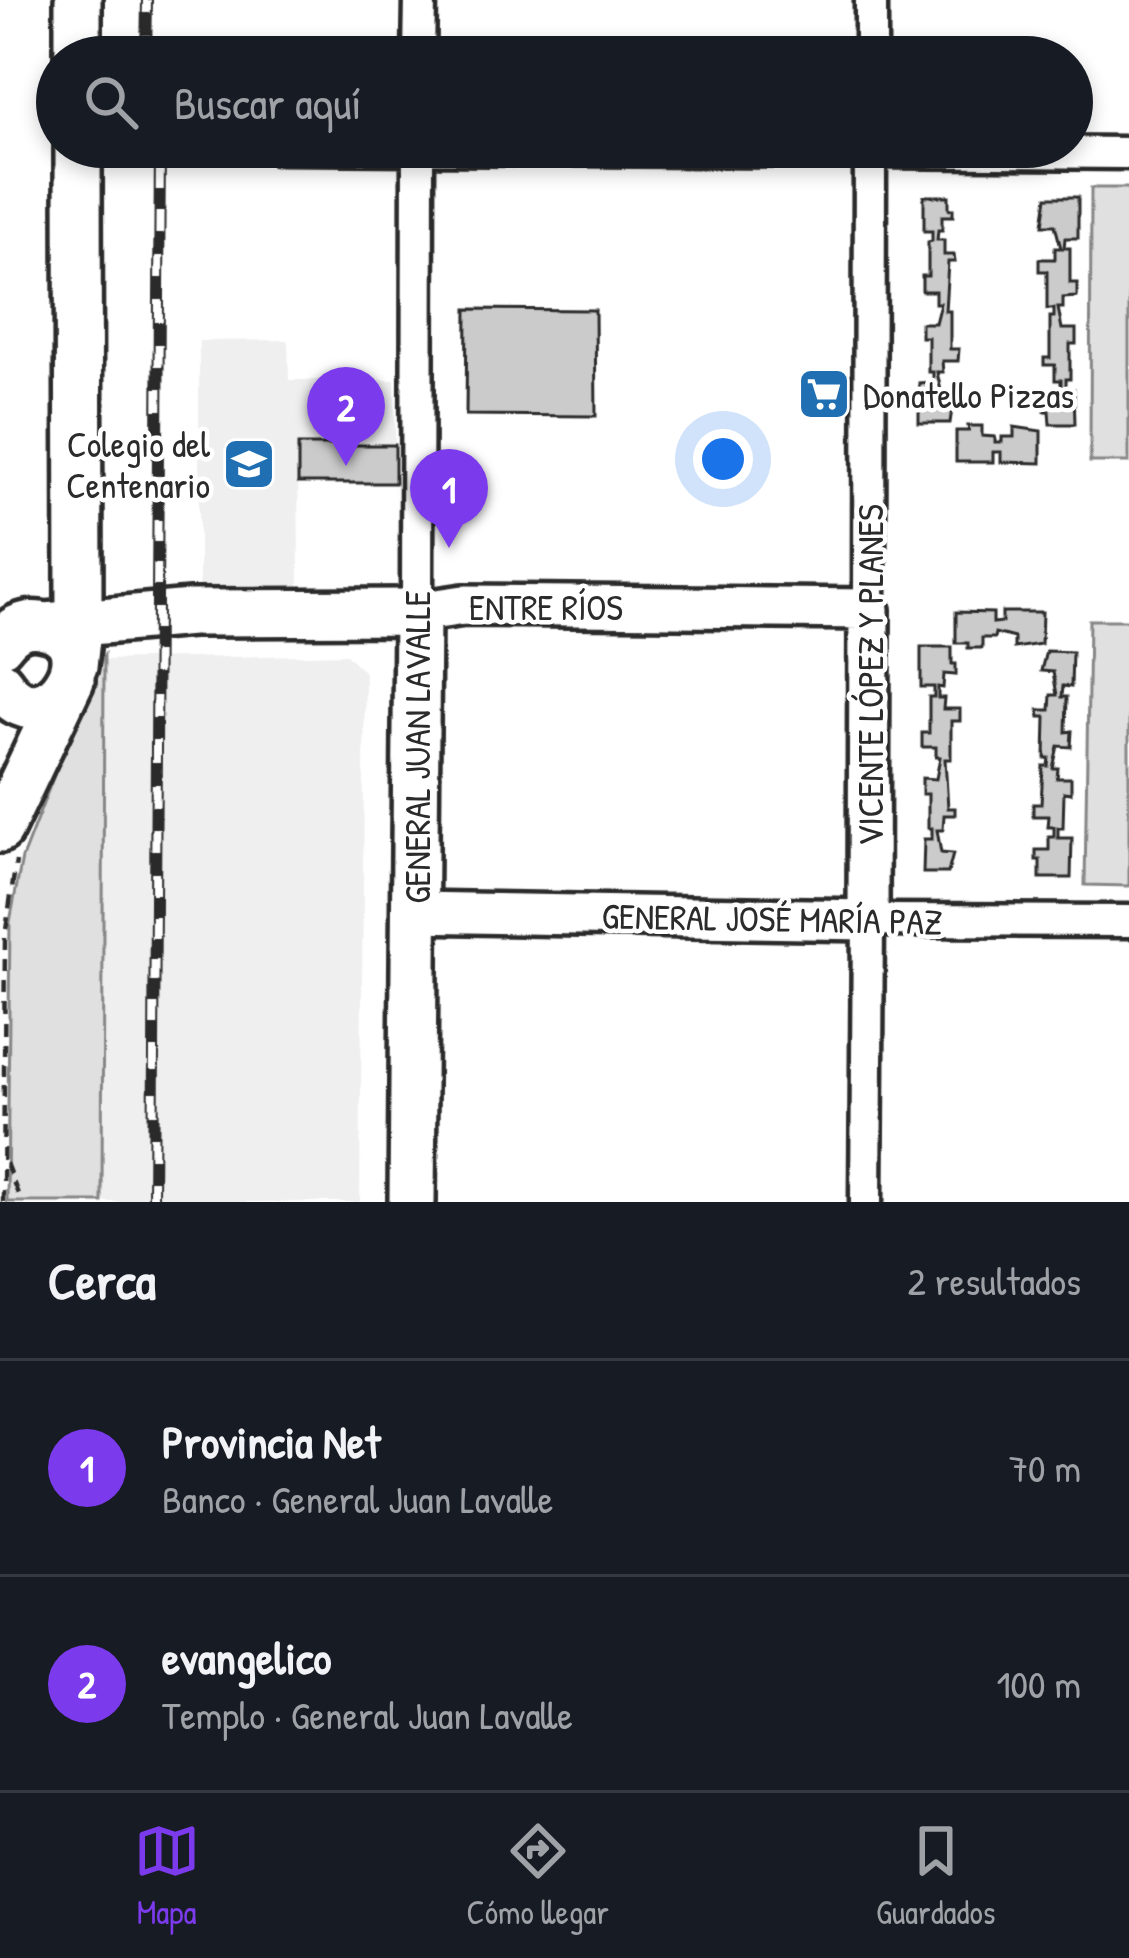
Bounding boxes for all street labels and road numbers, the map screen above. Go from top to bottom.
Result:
street label: VICENTE LÓPEZ Y PLANES [845,504,894,846]
street label: ENTRE RÍOS [469,582,623,631]
street label: GENERAL JUAN LAVALLE [392,590,441,904]
street label: GENERAL JOSÉ MARÍA PAZ [601,891,943,945]

